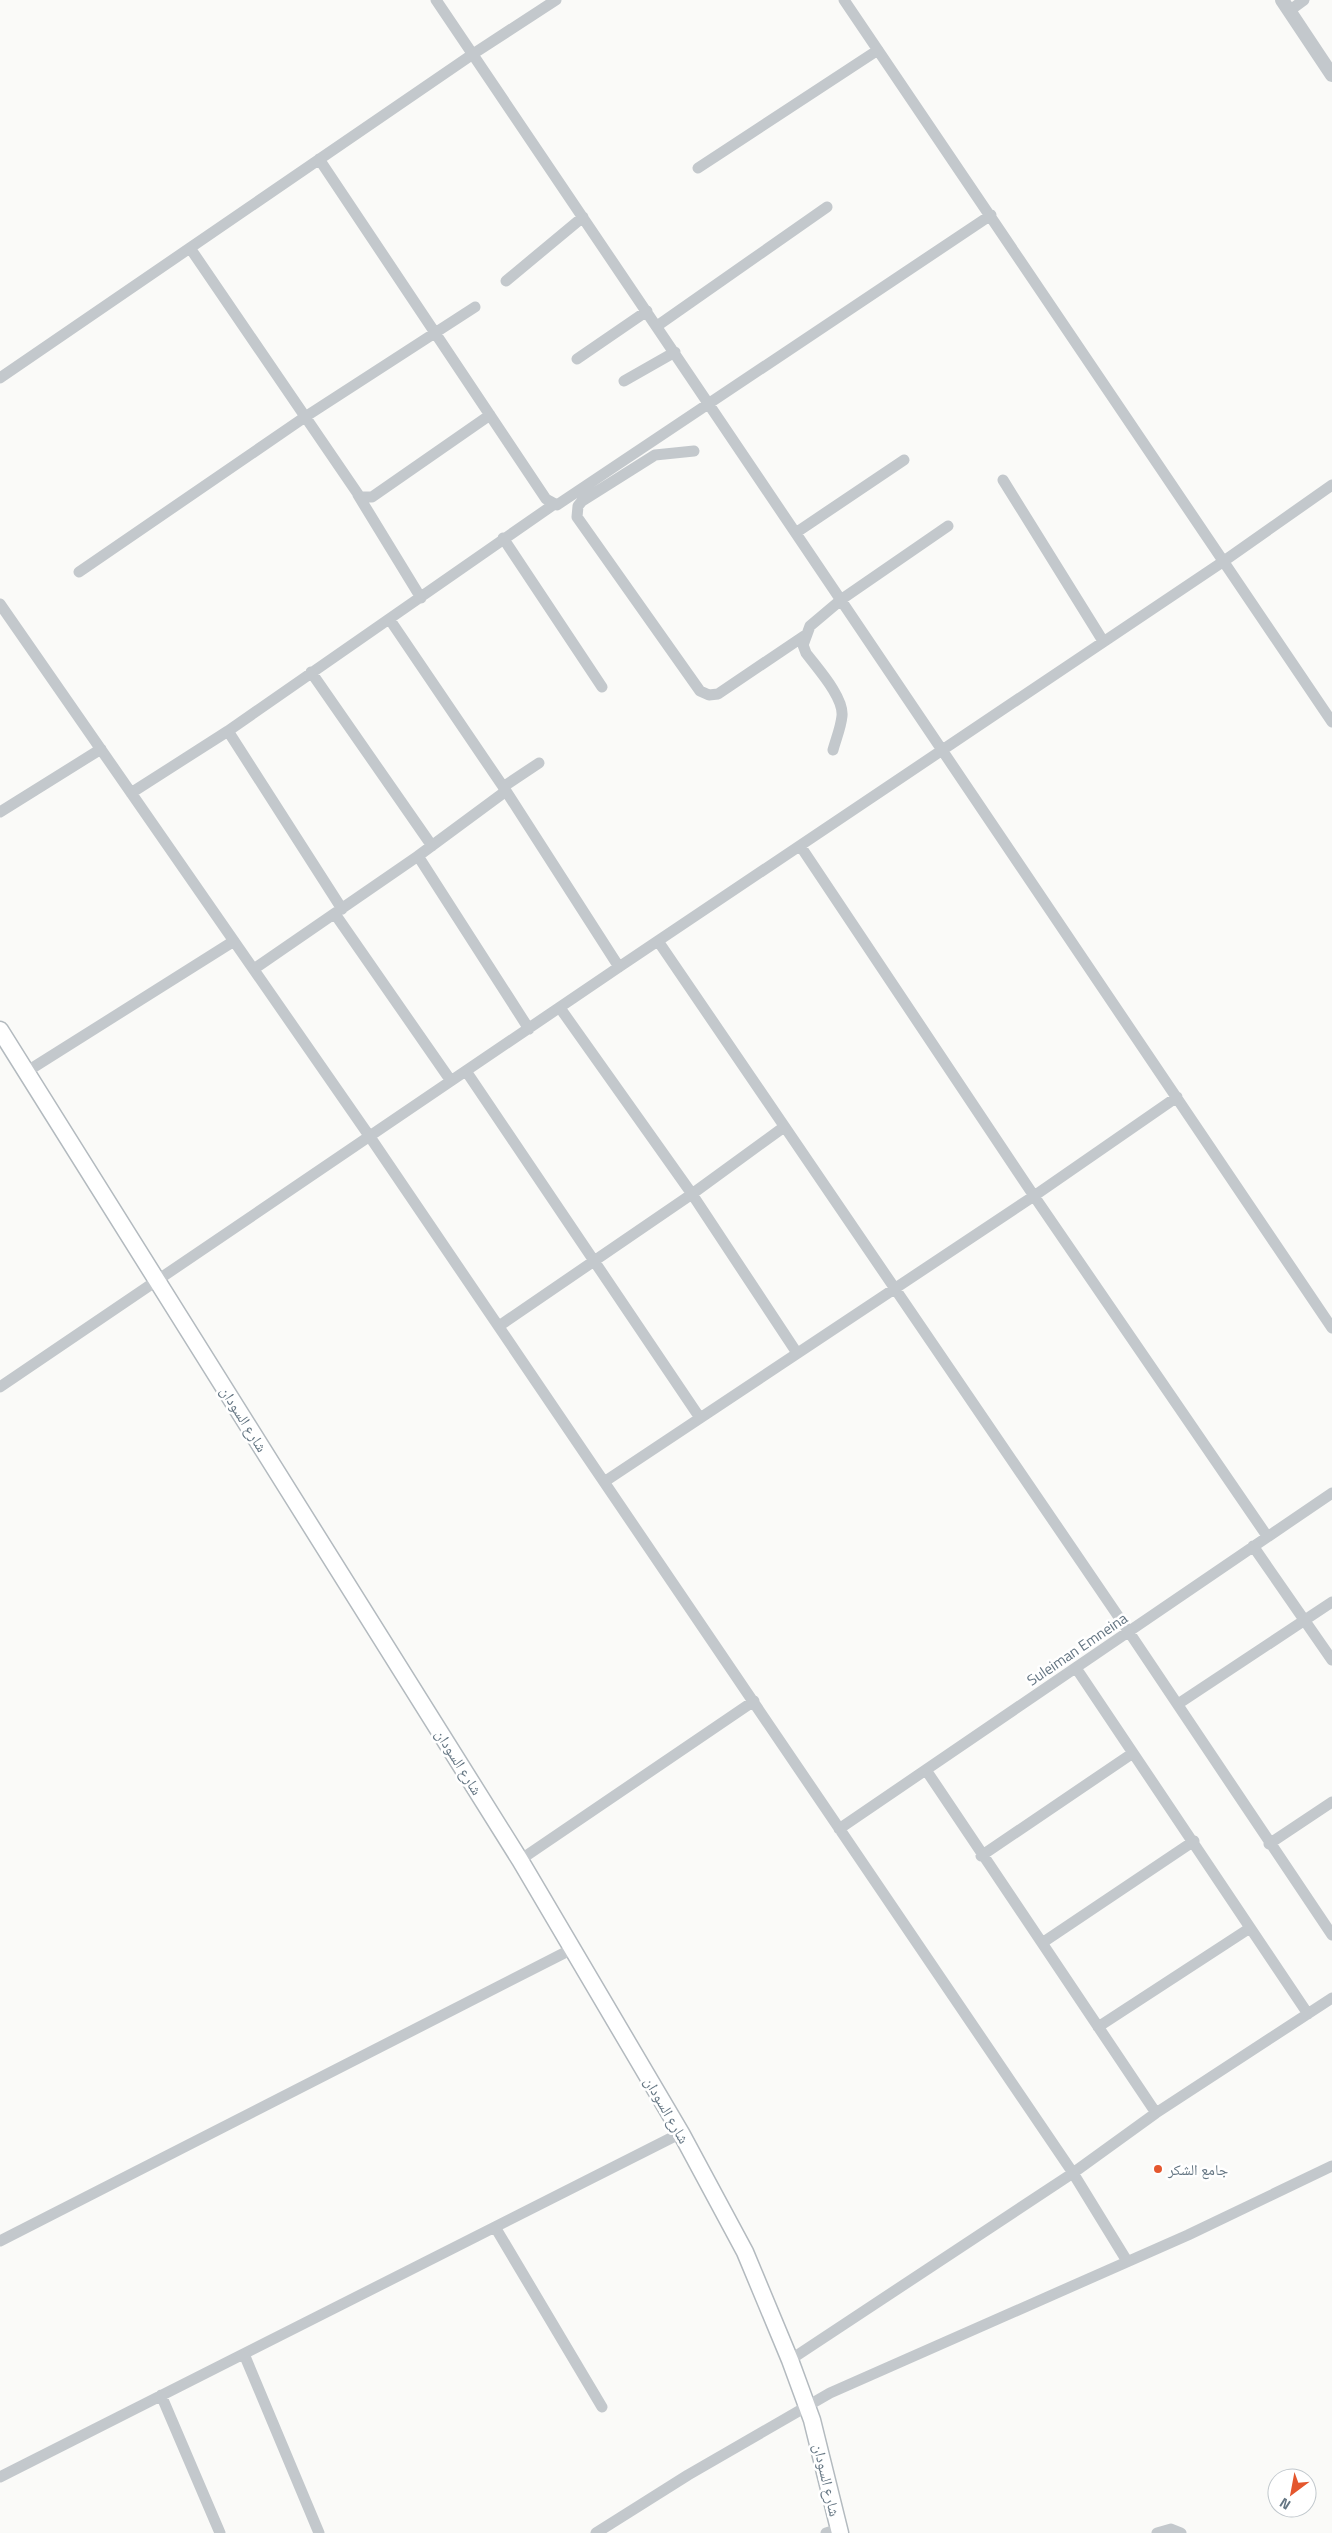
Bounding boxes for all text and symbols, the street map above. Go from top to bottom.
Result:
street label: شارع السودان [215,1381,273,1457]
street label: Suleiman Emneina [1022,1606,1132,1691]
street label: شارع السودان [430,1724,488,1800]
street label: شارع السودان [639,2072,696,2148]
place label: جامع الشكر [1167,2158,1229,2181]
marker: جامع الشكر [1152,2163,1164,2175]
street label: شارع السودان [807,2441,847,2519]
north arrow [1267,2468,1317,2518]
text: N [1275,2493,1295,2516]

